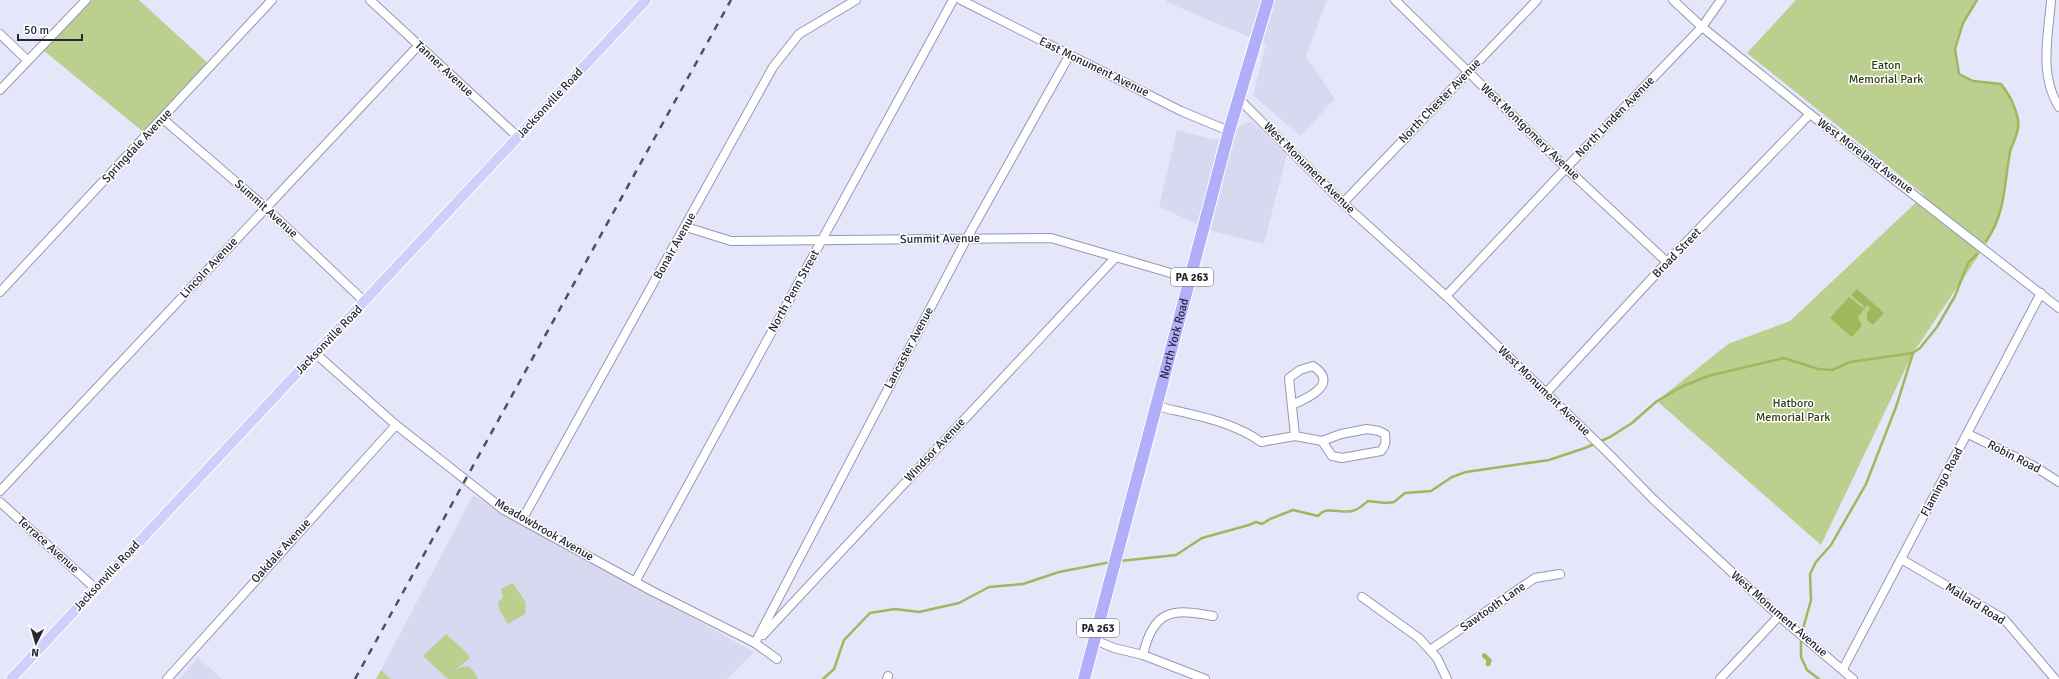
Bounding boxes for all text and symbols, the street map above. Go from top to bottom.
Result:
scale bar [18,16,82,42]
text: 50 m [24,23,49,38]
street label: East Monument Avenue [1037,34,1151,100]
street label: Tanner Avenue [412,38,476,100]
street label: North Chester Avenue [1396,55,1484,147]
park label: Eaton Memorial Park [1849,58,1923,87]
street label: Jacksonville Road [514,65,586,141]
street label: North Linden Avenue [1572,73,1658,161]
street label: West Montgomery Avenue [1477,80,1583,184]
street label: Springdale Avenue [99,106,175,186]
street label: West Moreland Avenue [1814,115,1916,197]
street label: West Monument Avenue [1260,119,1358,217]
street label: Summit Avenue [231,177,301,241]
street label: Bonair Avenue [651,210,699,282]
street label: Broad Street [1649,225,1705,281]
street label: Summit Avenue [900,231,980,247]
street label: Lincoln Avenue [177,234,241,302]
street label: North Penn Street [765,247,823,335]
road number: PA 263 [1171,268,1213,286]
street label: North York Road [1156,297,1192,381]
street label: Jacksonville Road [292,302,366,378]
street label: Lancaster Avenue [881,305,937,391]
street label: West Monument Avenue [1494,343,1594,439]
park label: Hatboro Memorial Park [1756,396,1830,425]
street label: Windsor Avenue [901,415,969,485]
street label: Robin Road [1985,437,2043,477]
street label: Flamingo Road [1918,445,1966,519]
street label: Meadowbrook Avenue [492,495,596,565]
street label: Terrace Avenue [14,514,82,576]
street label: Oakdale Avenue [248,516,314,586]
street label: Jacksonville Road [71,538,143,614]
street label: West Monument Avenue [1728,568,1830,660]
street label: Sawtooth Lane [1458,579,1528,635]
street label: Mallard Road [1942,580,2008,628]
road number: PA 263 [1077,619,1119,637]
north arrow [16,623,56,663]
text: N [31,646,40,659]

